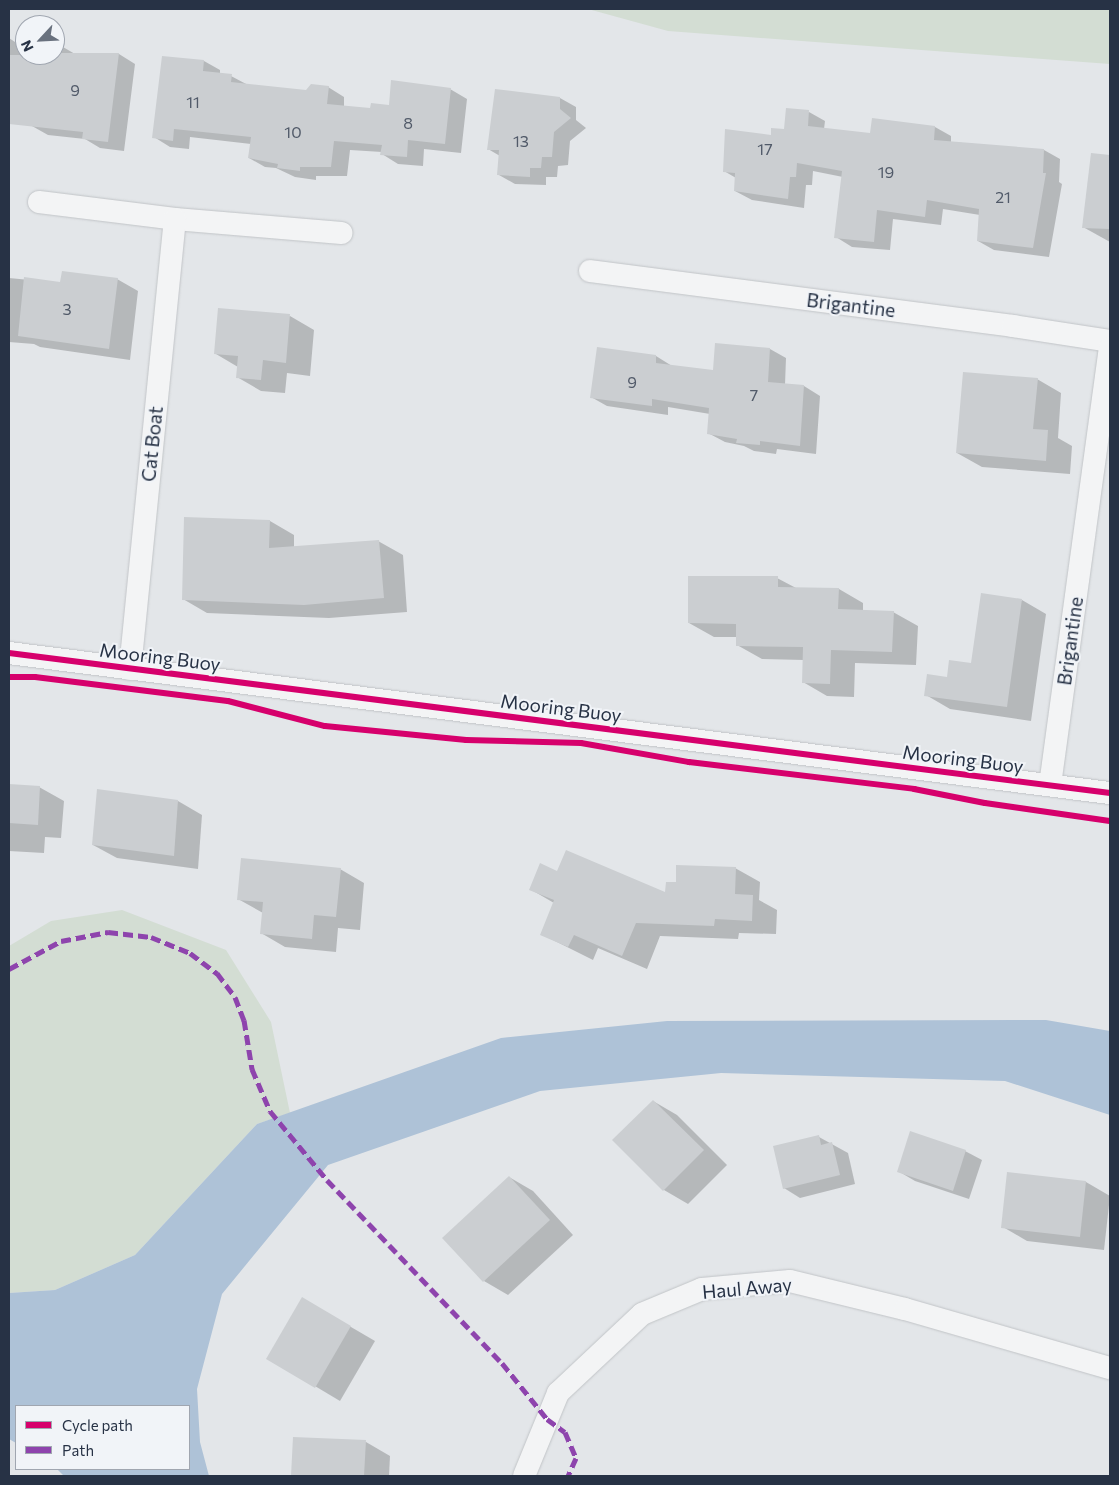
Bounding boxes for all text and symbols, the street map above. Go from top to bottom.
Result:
north arrow [15,15,65,65]
text: N [17,38,37,54]
house number: 9 [70,80,80,100]
house number: 11 [186,92,200,112]
house number: 8 [403,113,413,133]
house number: 10 [284,122,302,142]
house number: 13 [513,131,529,151]
house number: 17 [757,139,773,159]
house number: 19 [878,162,894,182]
house number: 21 [995,187,1011,207]
street label: Brigantine [805,288,897,322]
house number: 3 [62,299,72,319]
house number: 9 [627,372,637,392]
house number: 7 [750,385,758,405]
street label: Cat Boat [137,405,167,483]
street label: Brigantine [1052,595,1088,687]
street label: Mooring Buoy [98,638,222,676]
street label: Mooring Buoy [499,689,623,727]
street label: Mooring Buoy [901,740,1025,778]
street label: Haul Away [701,1273,793,1303]
legend [15,1405,190,1470]
text: Cycle path [62,1416,133,1434]
text: Path [62,1441,94,1459]

